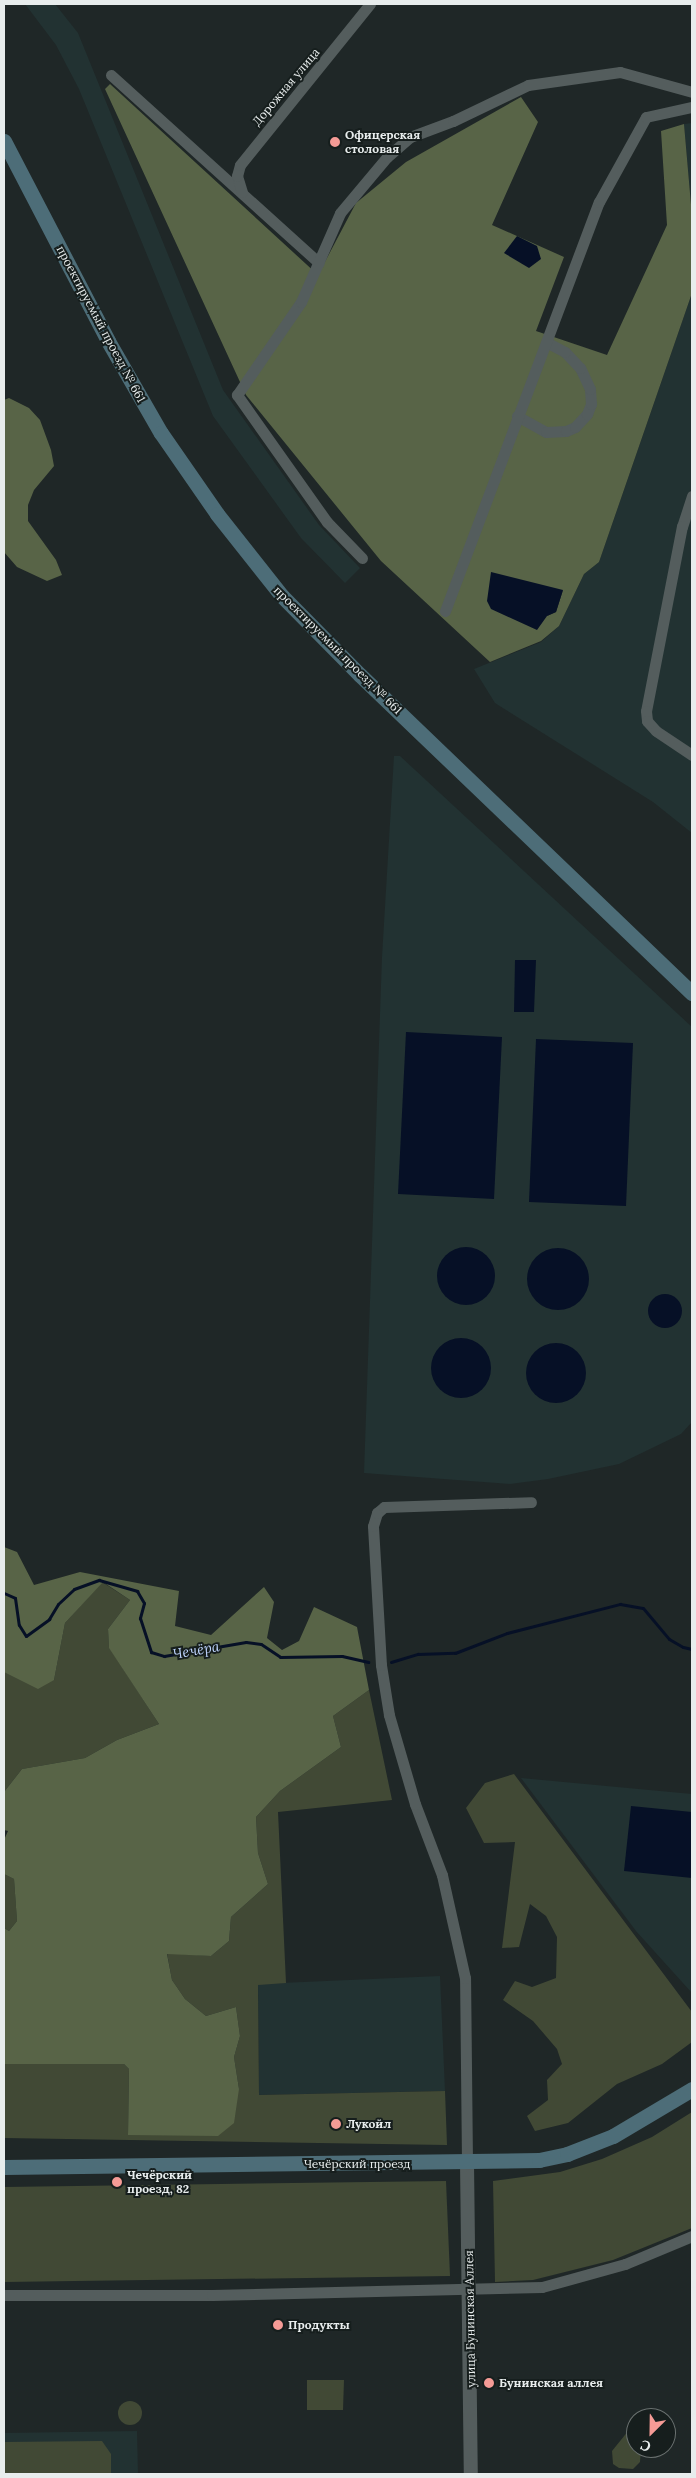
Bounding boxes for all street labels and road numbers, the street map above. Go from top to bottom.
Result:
street label: Дорожная улица [249,45,323,129]
street label: проектируемый проезд № 661 [53,243,149,405]
street label: проектируемый проезд № 661 [271,583,405,717]
street label: Чечёрский проезд [304,2157,410,2171]
street label: улица Бунинская Аллея [462,2250,478,2388]

